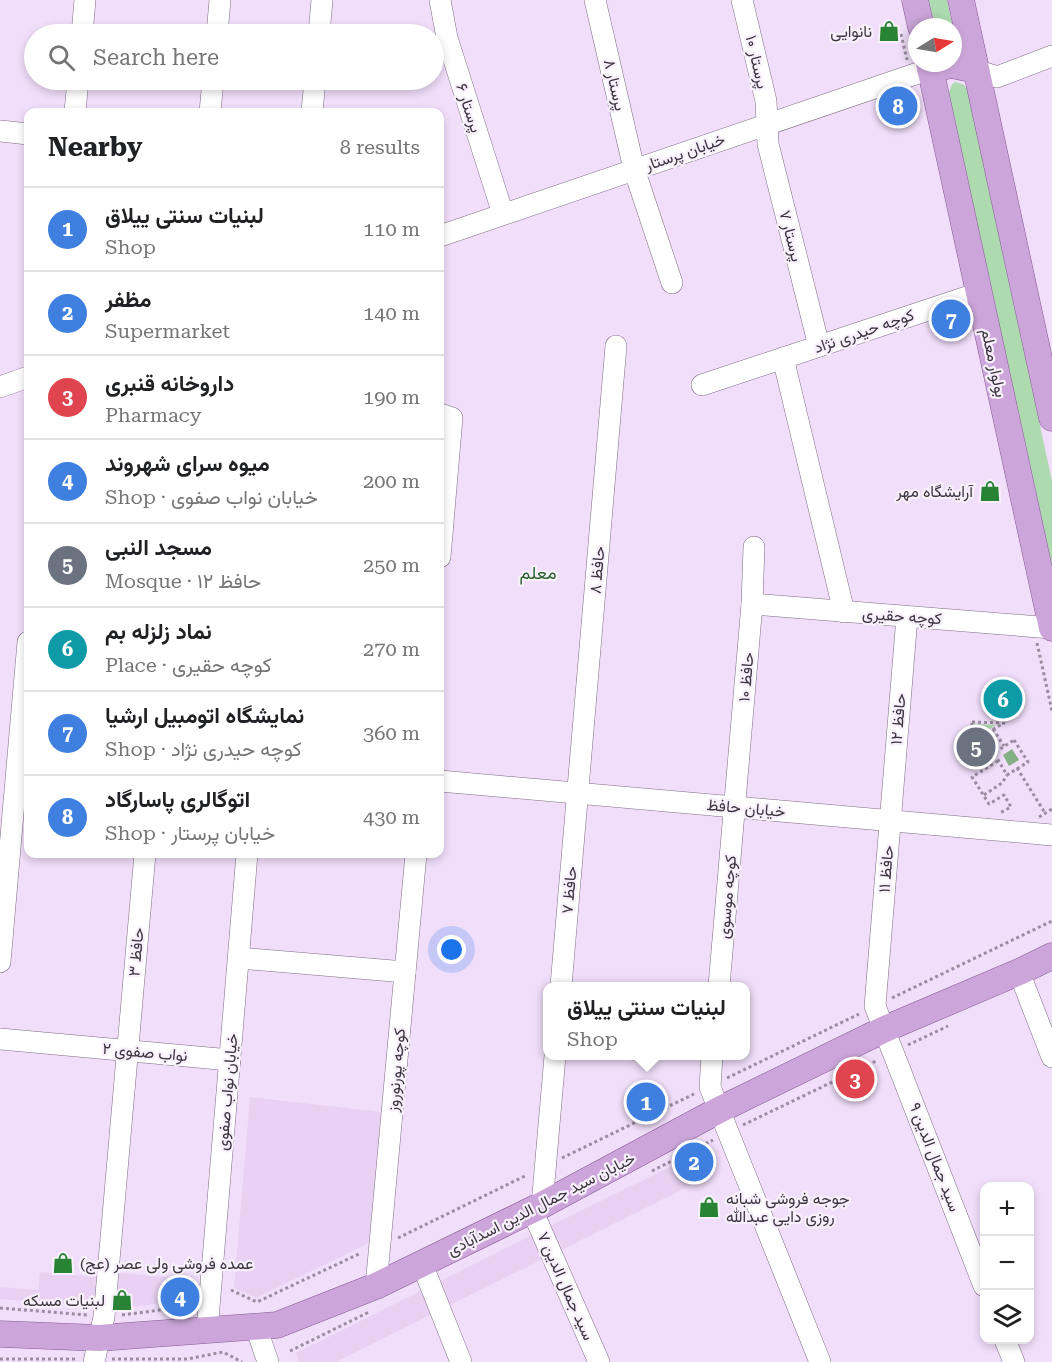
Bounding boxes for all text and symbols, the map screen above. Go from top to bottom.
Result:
north arrow [908,18,962,72]
shop icon: نانوایی [877,19,901,43]
place label: نانوایی [830,22,872,42]
search box [24,24,444,90]
street label: پرستار ۱۰ [740,33,772,91]
icon: search [45,41,78,74]
text: Search here [93,45,219,70]
street label: پرستار ۸ [598,57,630,113]
street label: پرستار ۶ [450,81,486,136]
pin: 8 [878,84,918,128]
street label: خیابان پرستار [642,129,728,177]
text: Nearby [48,132,142,162]
text: 8 results [340,135,420,159]
text: لبنیات سنتی ییلاق [105,203,264,228]
street label: پرستار ۷ [774,208,807,264]
text: 1 [62,217,73,241]
text: 110 m [363,217,420,241]
text: Shop [105,235,156,259]
text: مظفر [105,287,151,312]
pin: 7 [932,296,970,342]
text: 2 [62,301,73,325]
text: 140 m [363,301,420,325]
street label: کوچه حیدری نژاد [811,305,917,359]
text: Supermarket [105,319,230,343]
street label: بولوار معلم [976,327,1011,399]
text: داروخانه قنبری [105,371,234,396]
text: 3 [62,385,73,409]
text: 190 m [363,385,420,409]
text: Pharmacy [105,403,202,427]
text: میوه سرای شهروند [105,451,270,476]
text: 4 [62,469,73,493]
text: 200 m [363,469,420,493]
shop icon: آرایشگاه مهر [978,479,1002,503]
place label: آرایشگاه مهر [895,482,974,502]
text: Shop · خیابان نواب صفوی [105,485,318,509]
text: مسجد النبی [105,535,212,560]
street label: حافظ ۸ [585,545,609,595]
text: 5 [62,553,73,577]
text: 250 m [363,553,420,577]
district label: معلم [519,562,557,585]
text: Mosque · حافظ ۱۲ [105,569,261,593]
street label: کوچه حقیری [861,604,942,630]
text: نماد زلزله بم [105,619,212,644]
text: 6 [62,637,73,661]
text: 270 m [363,637,420,661]
street label: حافظ ۱۰ [734,651,758,703]
text: Place · کوچه حقیری [105,653,272,677]
pin: 6 [984,676,1022,722]
street label: حافظ ۱۲ [886,692,910,745]
text: نمایشگاه اتومبیل ارشیا [105,703,304,728]
text: 7 [62,721,73,745]
text: 360 m [363,721,420,745]
pin: 5 [956,724,996,770]
text: Shop · کوچه حیدری نژاد [105,737,302,761]
text: اتوگالری پاسارگاد [105,787,250,812]
street label: خیابان حافظ [706,795,786,821]
text: 8 [62,805,73,829]
text: 430 m [363,805,420,829]
text: Shop · خیابان پرستار [105,821,275,845]
street label: حافظ ۱۱ [874,844,898,894]
street label: کوچه موسوی [714,854,742,940]
street label: حافظ ۷ [557,865,581,915]
street label: حافظ ۳ [124,926,148,977]
your location [437,935,466,964]
popup [543,982,750,1060]
text: لبنیات سنتی ییلاق [567,995,726,1020]
street label: کوچه پورنوروز [383,1027,411,1114]
text: Shop [567,1027,618,1051]
street label: خیابان نواب صفوی [212,1032,243,1152]
street label: نواب صفوی ۲ [101,1039,188,1066]
pin: 3 [836,1056,874,1102]
pin: 1 [626,1080,666,1124]
street label: سید جمال الدین ۹ [905,1100,964,1214]
pin: 2 [674,1140,714,1184]
street label: خیابان سید جمال الدین اسدآبادی [444,1148,639,1261]
map controls [980,1182,1034,1344]
button: + [980,1182,1034,1236]
place label: جوجه فروشی شبانه روزی دایی عبدالله [726,1189,850,1227]
shop icon: جوجه فروشی شبانه روزی دایی عبدالله [697,1195,721,1219]
street label: سید جمال الدین ۷ [533,1229,598,1344]
button: − [980,1236,1034,1290]
shop icon: عمده فروشی ولی عصر (عج) [51,1251,75,1275]
place label: عمده فروشی ولی عصر (عج) [80,1254,253,1275]
pin: 4 [160,1274,200,1320]
shop icon: لبنیات مسکه [110,1288,134,1312]
button: layers [980,1290,1034,1344]
place label: لبنیات مسکه [23,1291,105,1310]

